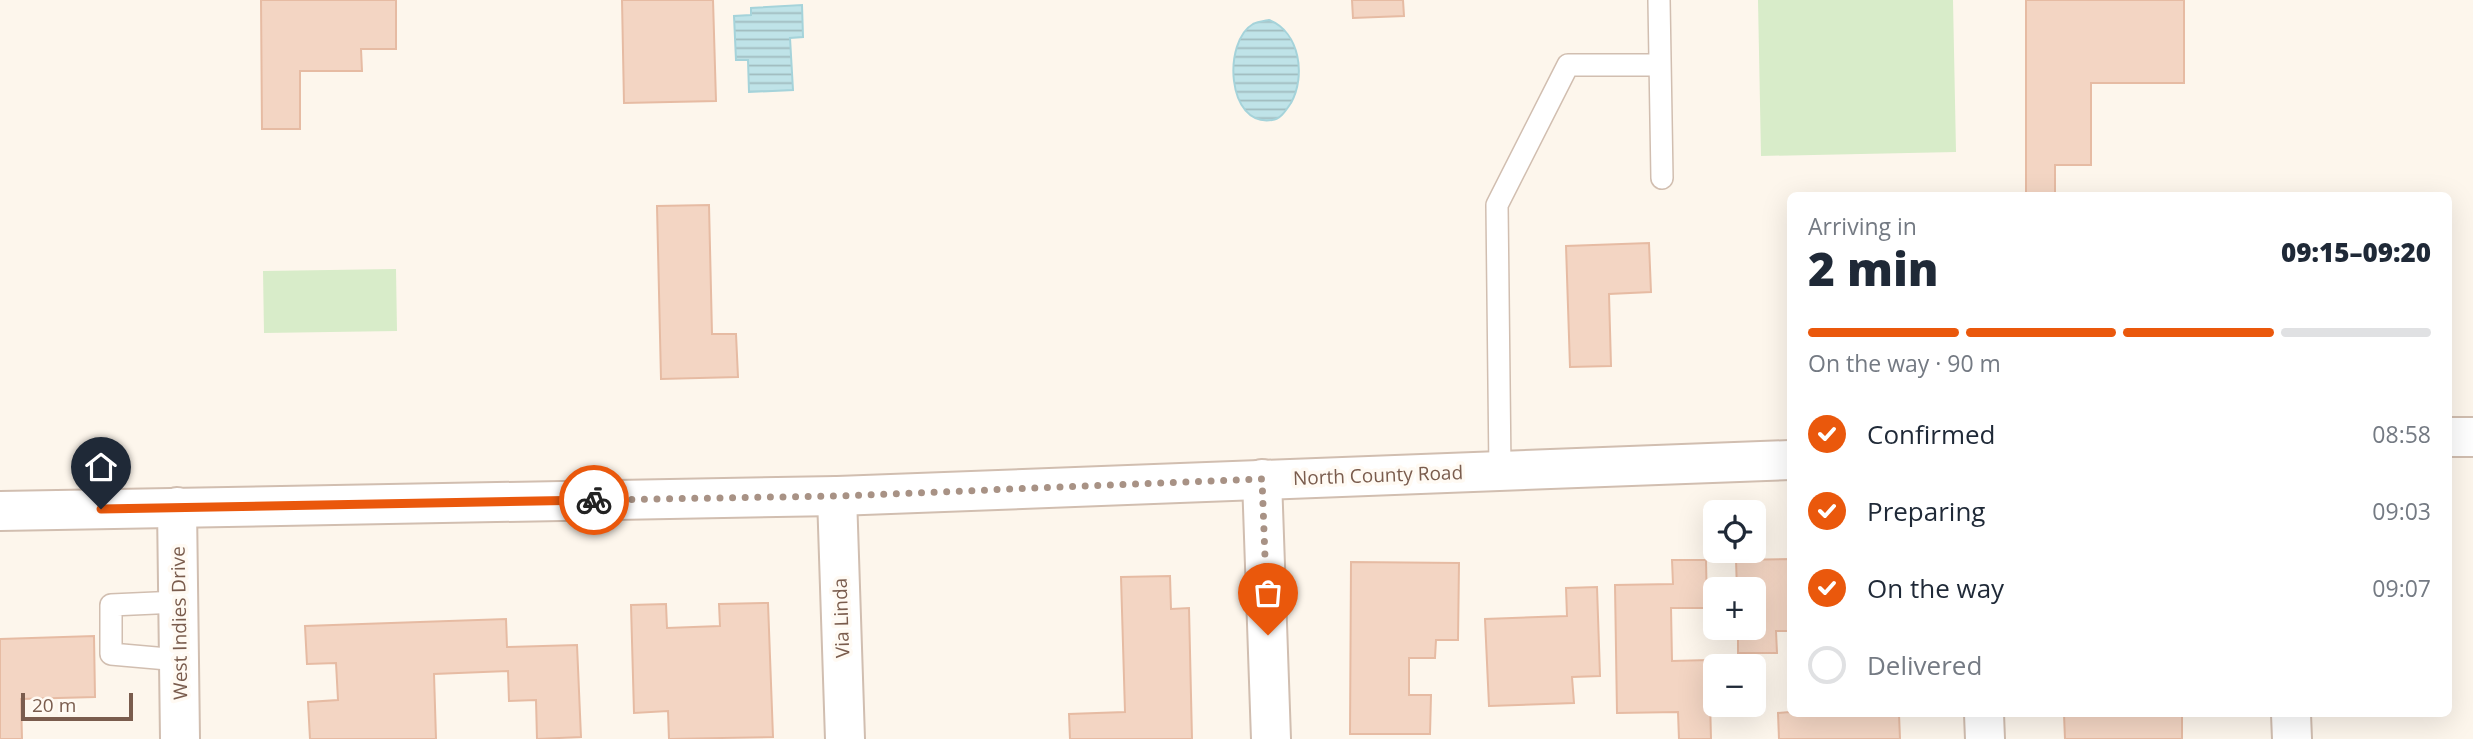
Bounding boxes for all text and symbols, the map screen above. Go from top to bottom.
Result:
text: Arriving in [1808,210,1917,242]
text: 09:15–09:20 [2281,234,2431,270]
text: 2 min [1808,237,1939,299]
text: On the way · 90 m [1808,347,2001,379]
icon: check [1808,415,1846,453]
text: Confirmed [1867,416,1995,452]
text: 08:58 [2372,418,2431,450]
pin [71,437,131,509]
icon: home [82,448,120,486]
street label: North County Road [1293,459,1463,491]
courier [559,465,629,535]
icon: bike [575,481,613,519]
icon: check [1808,492,1846,530]
text: Preparing [1867,493,1985,529]
text: 09:03 [2372,495,2431,527]
map controls [1703,500,1766,717]
button: locate [1703,500,1766,563]
street label: West Indies Drive [165,546,193,700]
pin [1238,563,1298,635]
icon: check [1808,569,1846,607]
text: On the way [1867,570,2004,606]
text: 09:07 [2372,572,2431,604]
icon: bag [1249,574,1287,612]
street label: Via Linda [827,577,855,659]
button: + [1703,577,1766,640]
text: Delivered [1867,647,1982,683]
button: − [1703,654,1766,717]
scale bar [21,690,133,722]
text: 20 m [32,692,76,718]

